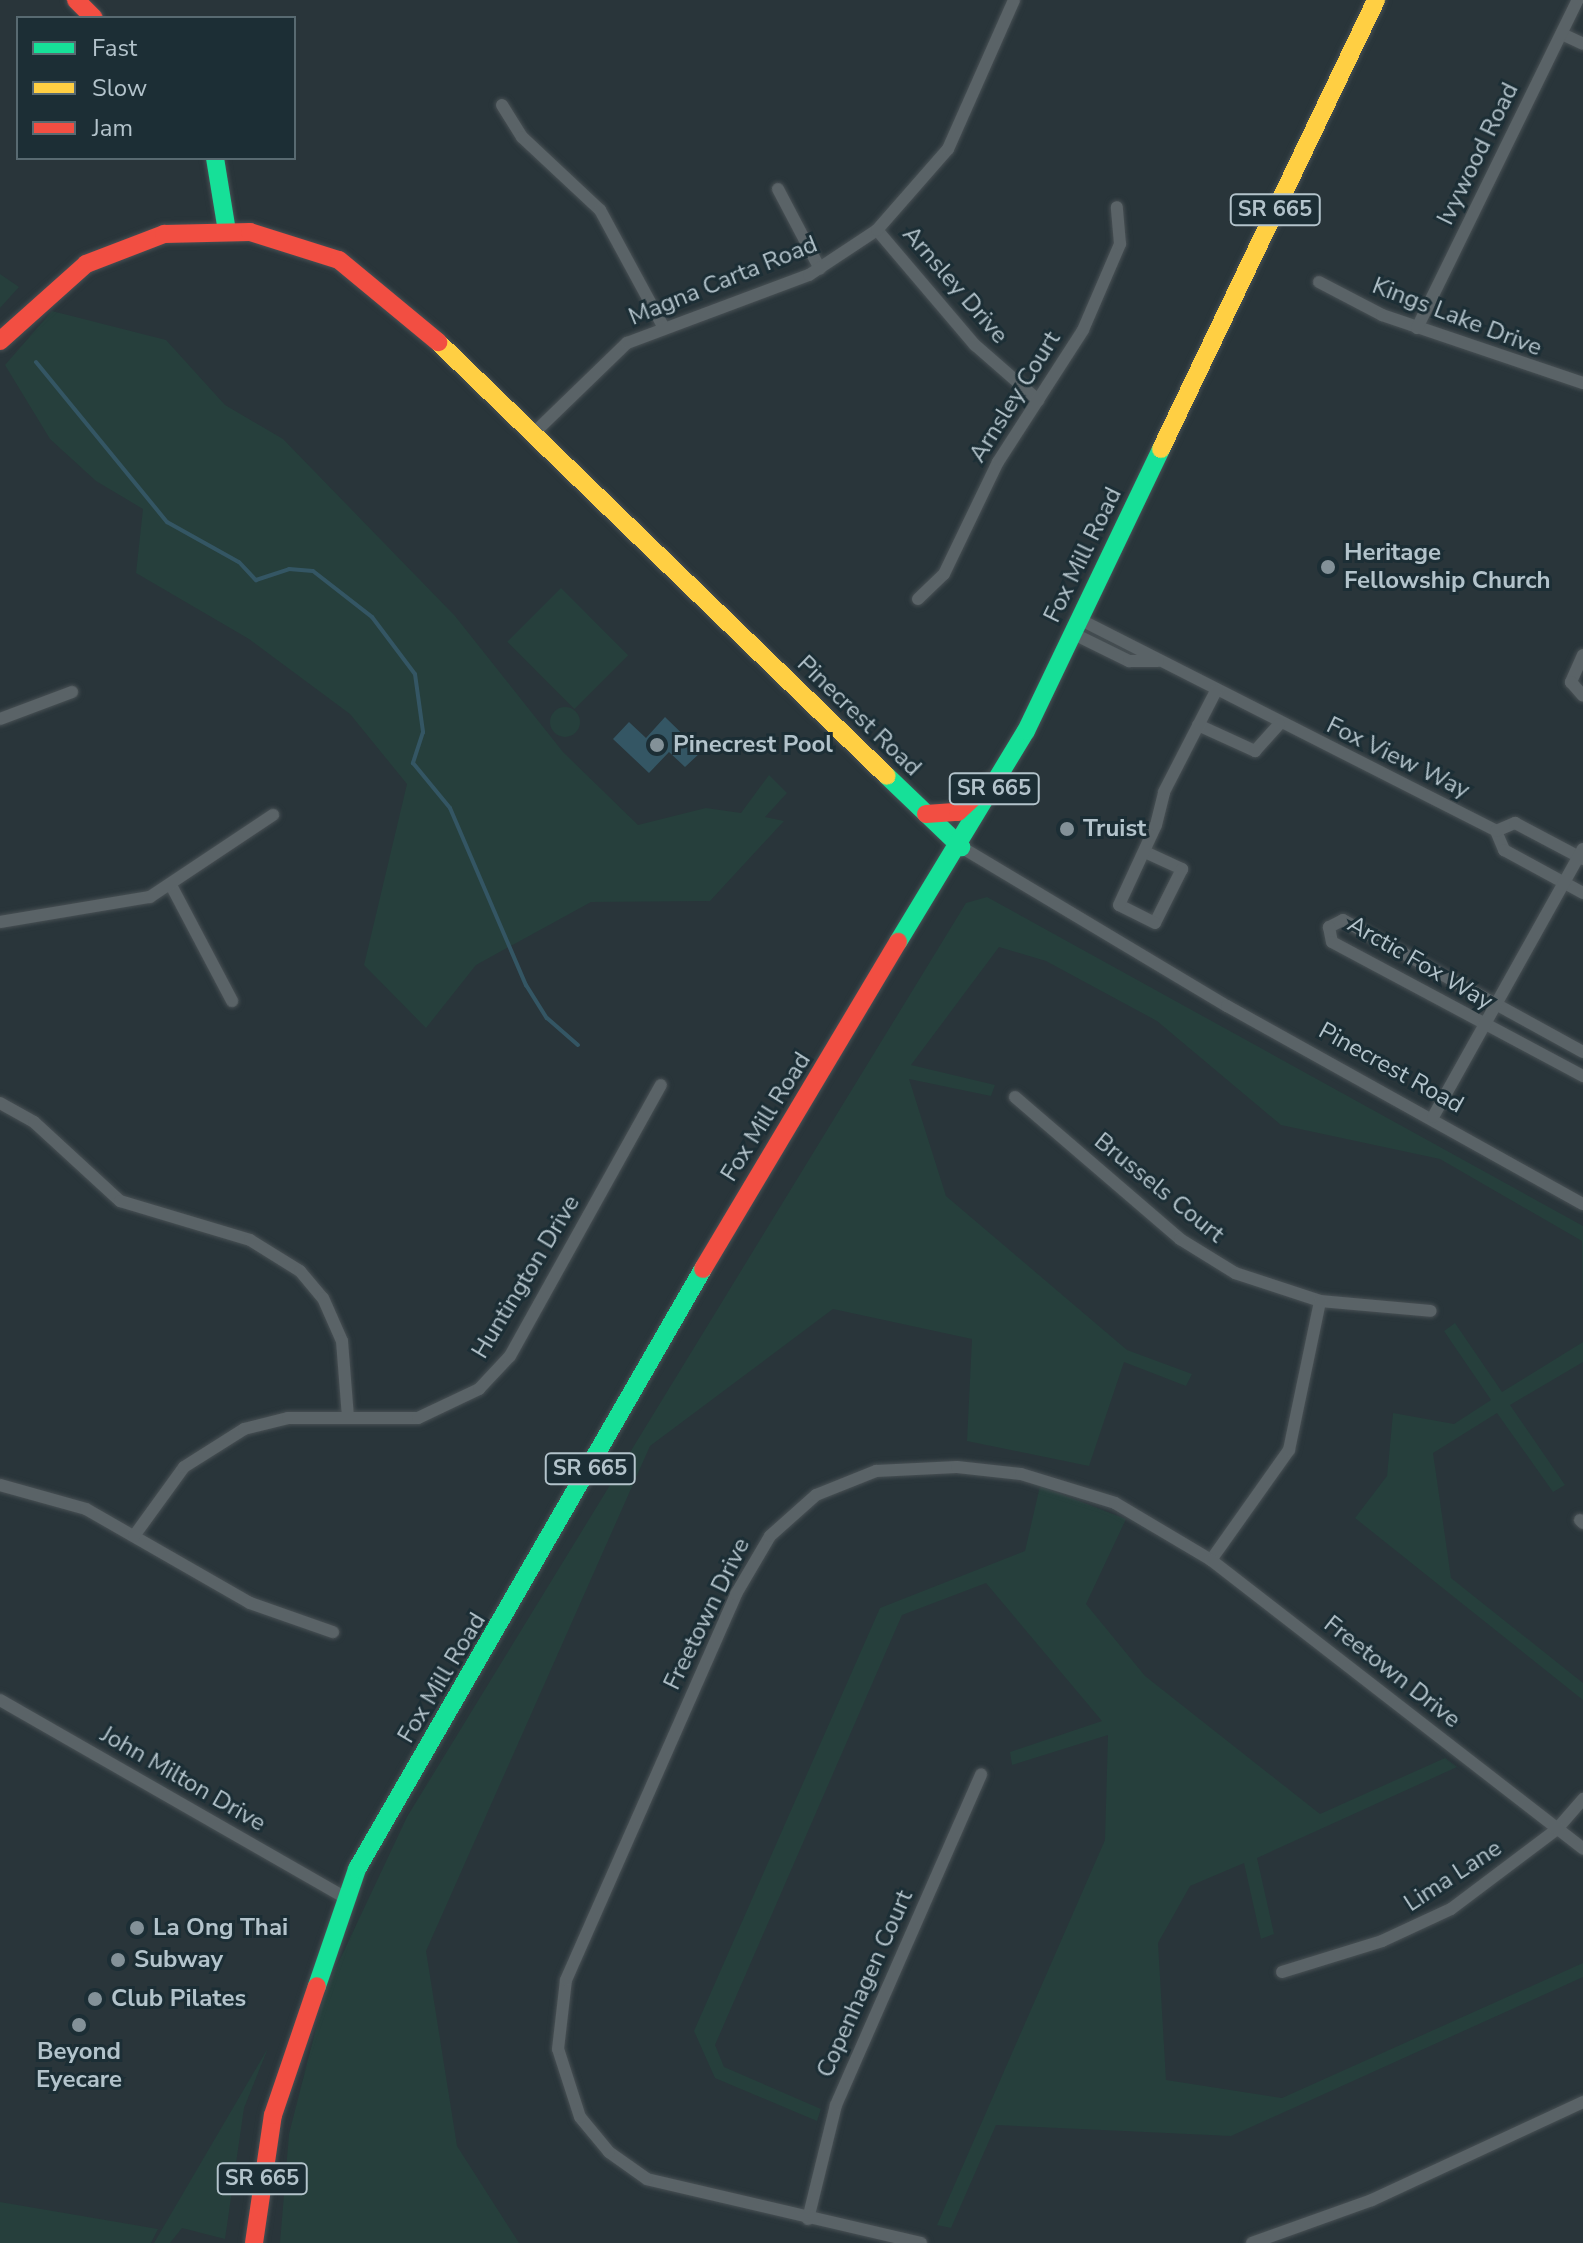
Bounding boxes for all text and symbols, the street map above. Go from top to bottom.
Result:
legend [16,16,296,160]
text: Fast [92,32,137,64]
text: Slow [92,72,147,104]
street label: Ivywood Road [1431,78,1525,230]
text: Jam [92,112,133,144]
road number: SR 665 [1229,192,1321,228]
street label: Arnsley Drive [896,220,1014,350]
street label: Magna Carta Road [625,230,821,332]
street label: Kings Lake Drive [1368,271,1546,363]
street label: Arnsley Court [963,326,1067,468]
street label: Fox Mill Road [1038,483,1128,627]
place label: Heritage Fellowship Church [1344,539,1551,595]
marker: Heritage Fellowship Church [1319,558,1337,576]
street label: Pinecrest Road [791,650,927,782]
street label: Fox View Way [1322,711,1474,805]
place label: Pinecrest Pool [673,731,833,759]
marker: Pinecrest Pool [648,736,666,754]
road number: SR 665 [948,771,1040,807]
place label: Truist [1083,815,1146,843]
marker: Truist [1058,820,1076,838]
street label: Arctic Fox Way [1342,910,1498,1016]
street label: Pinecrest Road [1313,1016,1469,1120]
street label: Fox Mill Road [715,1047,817,1187]
street label: Brussels Court [1088,1127,1230,1249]
street label: Huntington Drive [466,1190,586,1364]
road number: SR 665 [544,1451,636,1487]
street label: Freetown Drive [658,1533,756,1695]
street label: Fox Mill Road [392,1608,492,1748]
street label: Freetown Drive [1318,1610,1466,1734]
street label: John Milton Drive [95,1720,271,1838]
street label: Lima Lane [1399,1834,1507,1918]
street label: Copenhagen Court [811,1886,919,2082]
place label: La Ong Thai [153,1914,288,1942]
marker: La Ong Thai [128,1919,146,1937]
place label: Subway [134,1946,223,1974]
marker: Subway [109,1951,127,1969]
place label: Club Pilates [111,1985,246,2013]
marker: Club Pilates [86,1990,104,2008]
marker: Beyond Eyecare [70,2016,88,2034]
place label: Beyond Eyecare [36,2038,122,2094]
road number: SR 665 [216,2161,308,2197]

